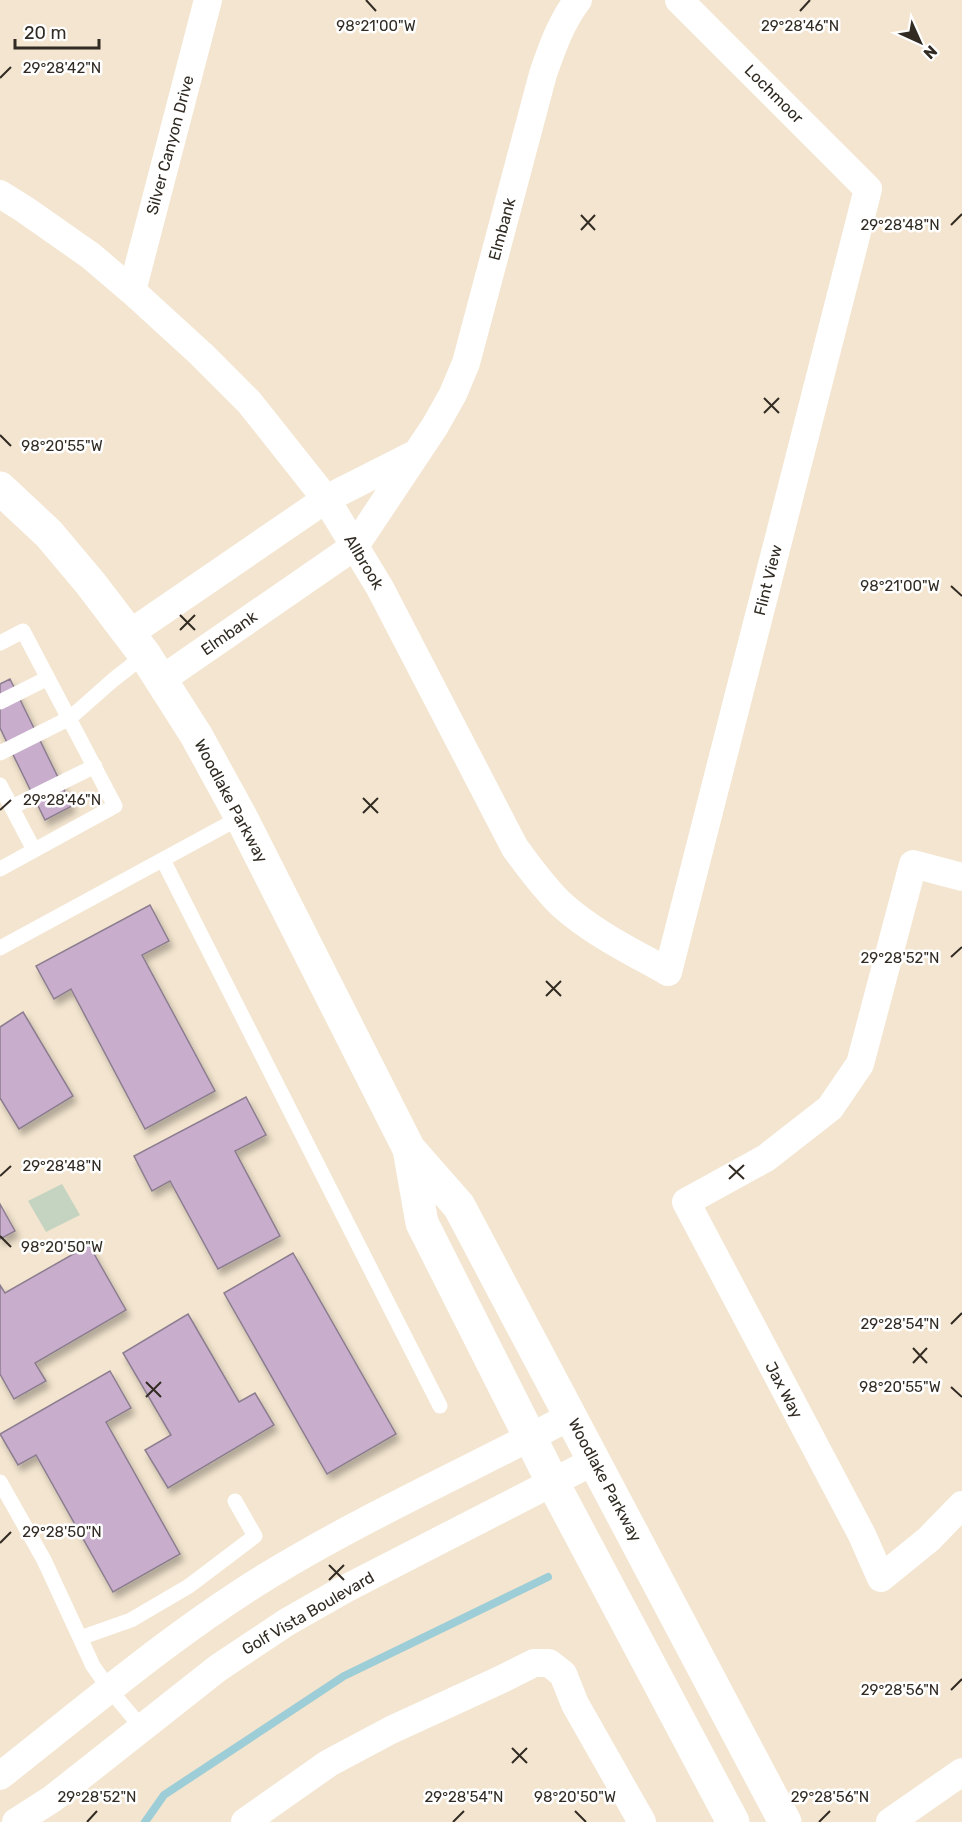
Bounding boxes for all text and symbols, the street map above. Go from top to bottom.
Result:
scale bar [15,12,99,50]
north arrow [890,12,950,72]
text: 98°21'00"W [336,17,416,35]
text: 29°28'46"N [761,17,839,35]
text: 20 m [24,22,66,44]
text: N [919,41,941,63]
text: 29°28'42"N [23,59,101,77]
street label: Lochmoor [741,61,807,127]
street label: Silver Canyon Drive [142,73,198,217]
street label: Elmbank [485,195,520,262]
text: 29°28'48"N [860,216,940,234]
text: 98°20'55"W [21,437,103,455]
street label: Allbrook [340,531,388,593]
street label: Flint View [750,542,786,617]
text: 98°21'00"W [860,577,940,595]
street label: Elmbank [197,606,261,659]
street label: Woodlake Parkway [190,736,272,866]
text: 29°28'46"N [23,791,101,809]
text: 29°28'52"N [861,949,939,967]
text: 29°28'48"N [22,1157,102,1175]
text: 98°20'50"W [21,1238,103,1256]
text: 29°28'54"N [860,1315,940,1333]
street label: Jax Way [761,1359,807,1422]
text: 98°20'55"W [859,1378,941,1396]
street label: Woodlake Parkway [564,1415,646,1545]
text: 29°28'50"N [22,1523,102,1541]
street label: Golf Vista Boulevard [238,1567,378,1659]
text: 29°28'56"N [861,1681,939,1699]
text: 29°28'52"N [58,1788,136,1806]
text: 29°28'54"N [424,1788,504,1806]
text: 98°20'50"W [534,1788,616,1806]
text: 29°28'56"N [791,1788,869,1806]

